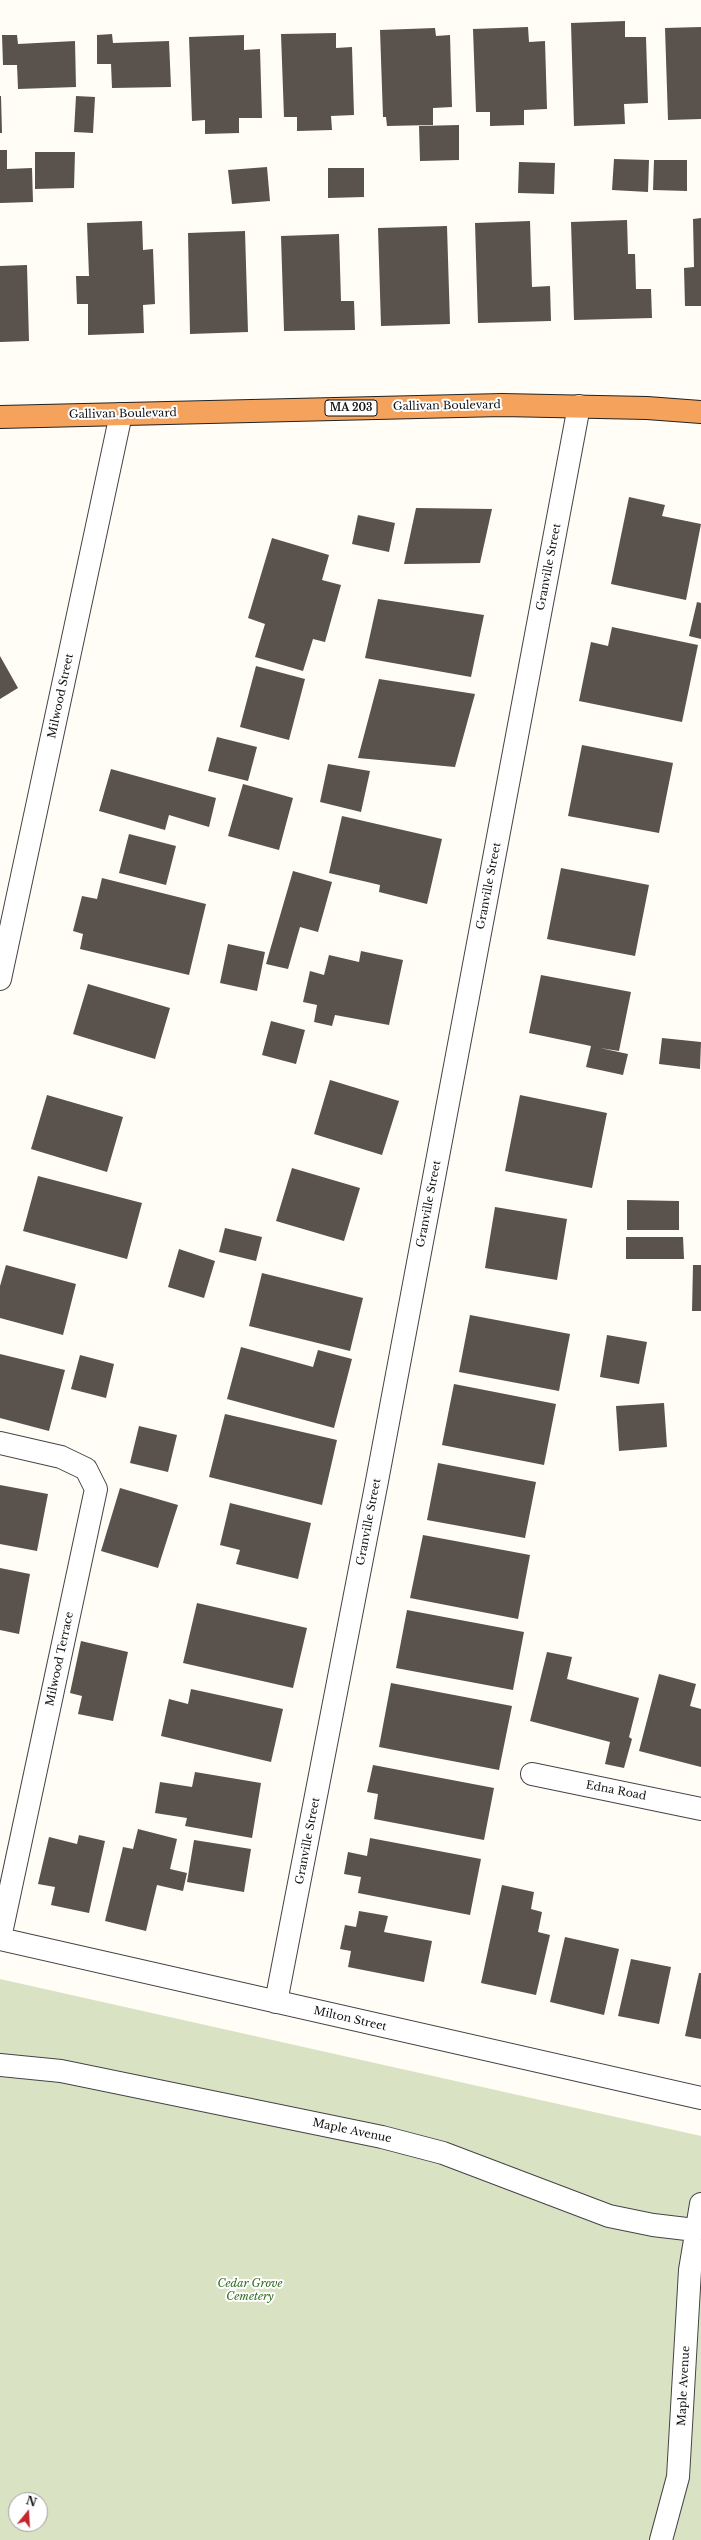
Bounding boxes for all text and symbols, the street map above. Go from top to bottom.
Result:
street label: Gallivan Boulevard [393,398,501,414]
road number: MA 203 [325,400,377,416]
street label: Gallivan Boulevard [69,406,177,422]
street label: Granville Street [534,522,564,612]
street label: Milwood Street [46,652,76,740]
street label: Granville Street [474,841,504,931]
street label: Granville Street [414,1159,444,1249]
street label: Granville Street [354,1477,384,1567]
street label: Milwood Terrace [44,1611,76,1707]
street label: Edna Road [585,1779,647,1803]
street label: Granville Street [293,1796,323,1886]
street label: Milton Street [312,2004,388,2034]
street label: Maple Avenue [311,2116,393,2146]
park label: Cedar Grove Cemetery [218,2277,282,2303]
street label: Maple Avenue [675,2345,693,2427]
north arrow [8,2492,48,2532]
text: N [24,2493,38,2510]

